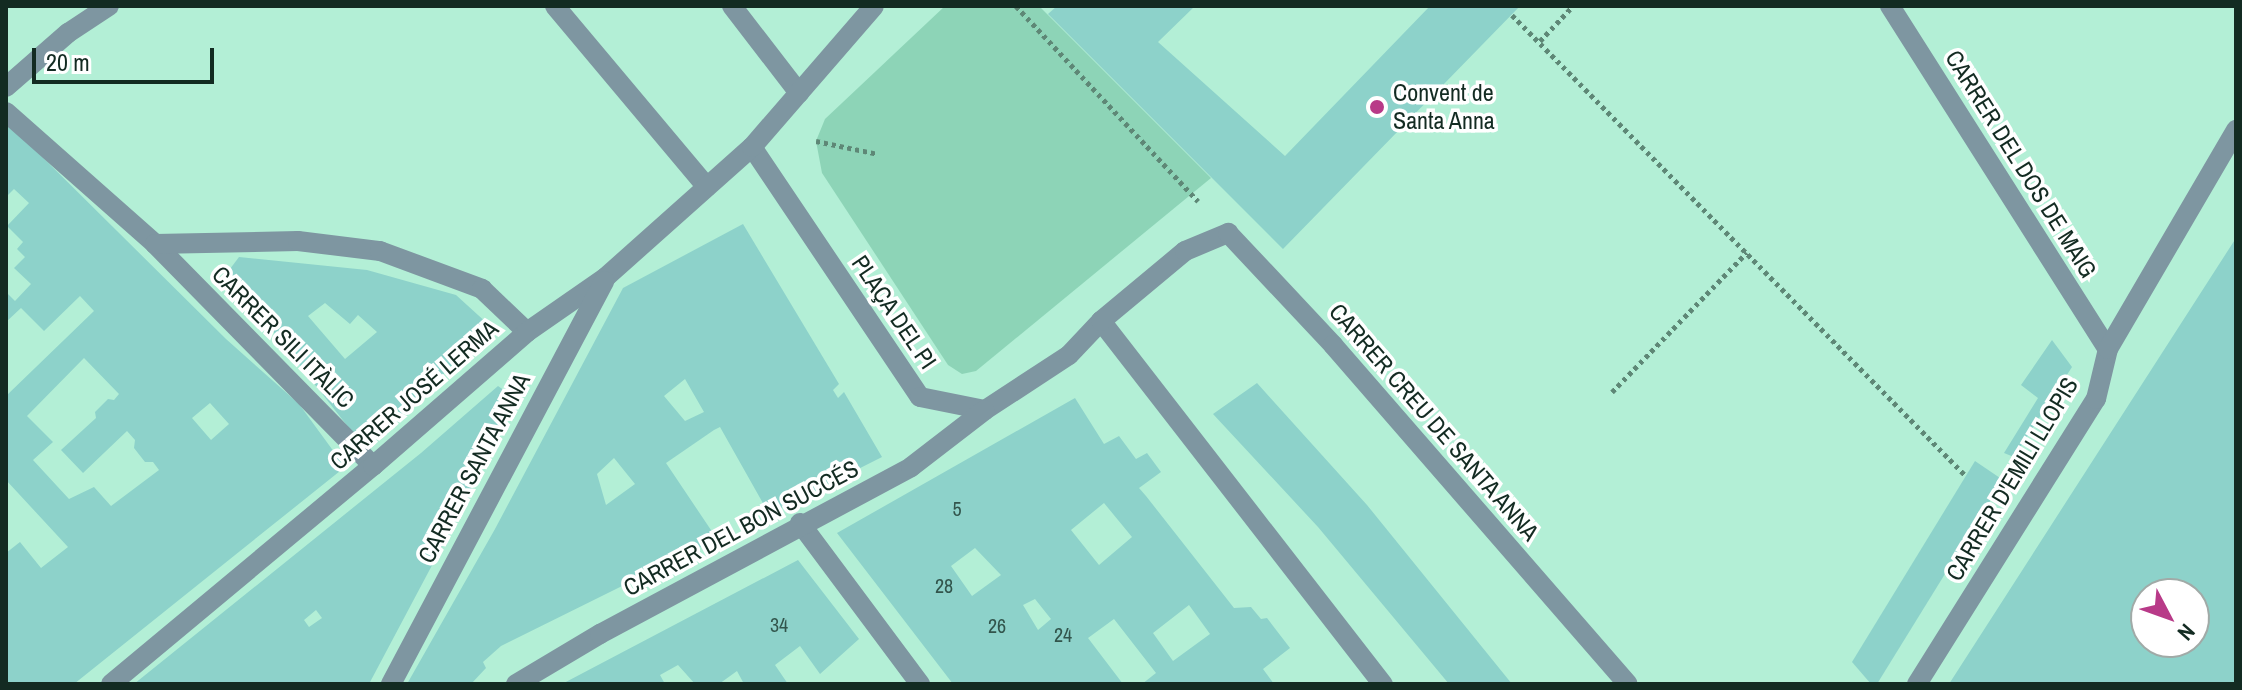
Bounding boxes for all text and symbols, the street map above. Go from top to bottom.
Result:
scale bar [36,32,218,82]
street label: CARRER DEL DOS DE MAIG [1939,45,2103,283]
text: 20 m [46,46,90,78]
place label: Convent de Santa Anna [1393,79,1496,135]
marker: Convent de Santa Anna [1368,98,1386,116]
street label: PLAÇA DEL PI [845,249,943,375]
street label: CARRER SILI ITÀLIC [206,260,360,414]
street label: CARRER CREU DE SANTA ANNA [1322,297,1546,547]
street label: CARRER JOSÉ LERMA [324,314,504,476]
street label: CARRER SANTA ANNA [411,367,537,569]
street label: CARRER D'EMILI LLOPIS [1940,372,2084,586]
street label: CARRER DEL BON SUCCÉS [618,454,864,602]
house number: 5 [952,496,962,520]
house number: 28 [935,573,953,597]
north arrow [2130,578,2210,658]
house number: 34 [770,612,788,636]
house number: 26 [988,613,1006,637]
text: N [2171,618,2202,647]
house number: 24 [1054,622,1072,646]

